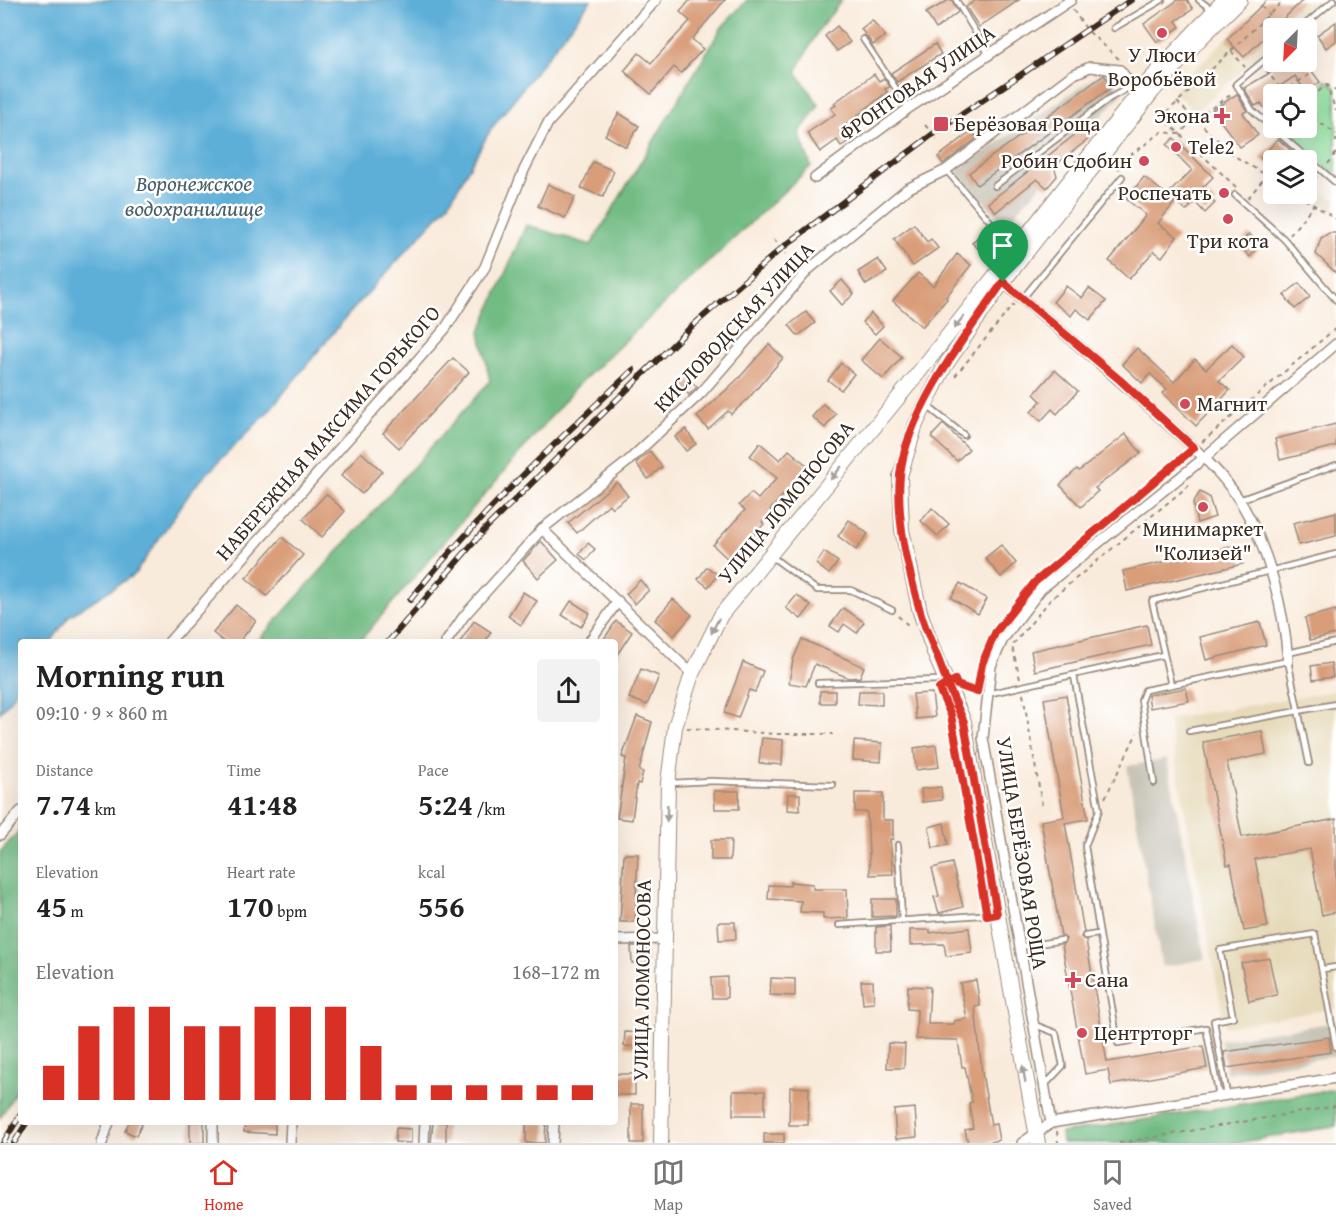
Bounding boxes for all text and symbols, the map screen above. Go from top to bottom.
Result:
street label: ФРОНТОВАЯ УЛИЦА [832,17,1001,148]
north arrow [1263,18,1317,72]
map controls [1263,18,1317,204]
marker: У Люси Воробьёвой [1155,26,1169,40]
place label: У Люси Воробьёвой [1108,39,1216,94]
button: locate [1263,84,1317,138]
place label: Экона [1154,100,1210,131]
place label: Берёзовая Роща [954,108,1100,139]
marker: Экона [1215,109,1229,123]
marker: Берёзовая Роща [932,115,950,133]
place label: Tele2 [1188,131,1235,162]
marker: Tele2 [1169,140,1183,154]
place label: Робин Сдобин [1001,145,1132,176]
button: layers [1263,150,1317,204]
marker: Робин Сдобин [1137,154,1151,168]
water label: Воронежское водохранилище [125,167,263,224]
place label: Роспечать [1118,177,1212,208]
marker: Роспечать [1217,186,1231,200]
marker: Три кота [1221,212,1235,226]
pin [977,220,1028,282]
place label: Три кота [1187,225,1269,256]
icon: arrive [986,229,1019,262]
street label: КИСЛОВОДСКАЯ УЛИЦА [646,234,821,419]
street label: НАБЕРЕЖНАЯ МАКСИМА ГОРЬКОГО [208,298,447,567]
one-way arrow [952,314,965,330]
place label: Магнит [1197,388,1267,419]
marker: Магнит [1178,397,1192,411]
street label: УЛИЦА ЛОМОНОСОВА [710,413,861,590]
one-way arrow [830,465,843,480]
marker: Минимаркет "Колизей" [1196,500,1210,514]
place label: Минимаркет "Колизей" [1143,513,1263,568]
one-way arrow [711,618,720,635]
text: Morning run [36,651,225,699]
button: share [537,659,600,722]
text: 09:10 · 9 × 860 m [36,698,168,727]
street label: УЛИЦА БЕРЁЗОВАЯ РОЩА [989,734,1056,972]
text: Distance [36,758,93,782]
text: Time [227,758,261,782]
text: Pace [418,758,449,782]
text: 7.74 [36,782,91,826]
text: 41:48 [227,782,298,826]
text: 5:24 [418,782,473,826]
text: km [91,797,116,821]
text: /km [473,797,505,821]
one-way arrow [662,803,672,822]
text: Elevation [36,860,99,884]
text: Heart rate [227,860,296,884]
text: kcal [418,860,445,884]
street label: УЛИЦА ЛОМОНОСОВА [624,878,659,1081]
text: 45 [36,884,67,928]
text: 170 [227,884,274,928]
text: 556 [418,884,465,928]
text: m [67,899,84,923]
text: bpm [274,899,307,923]
text: Elevation [36,957,114,986]
text: 168–172 m [512,957,600,986]
place label: Сана [1085,964,1129,995]
marker: Сана [1066,973,1080,987]
place label: Центрторг [1094,1017,1192,1048]
marker: Центрторг [1075,1026,1089,1040]
one-way arrow [1019,1065,1028,1084]
tab: Home [204,1156,244,1216]
tab: Map [652,1156,685,1216]
tab: Saved [1093,1156,1132,1216]

